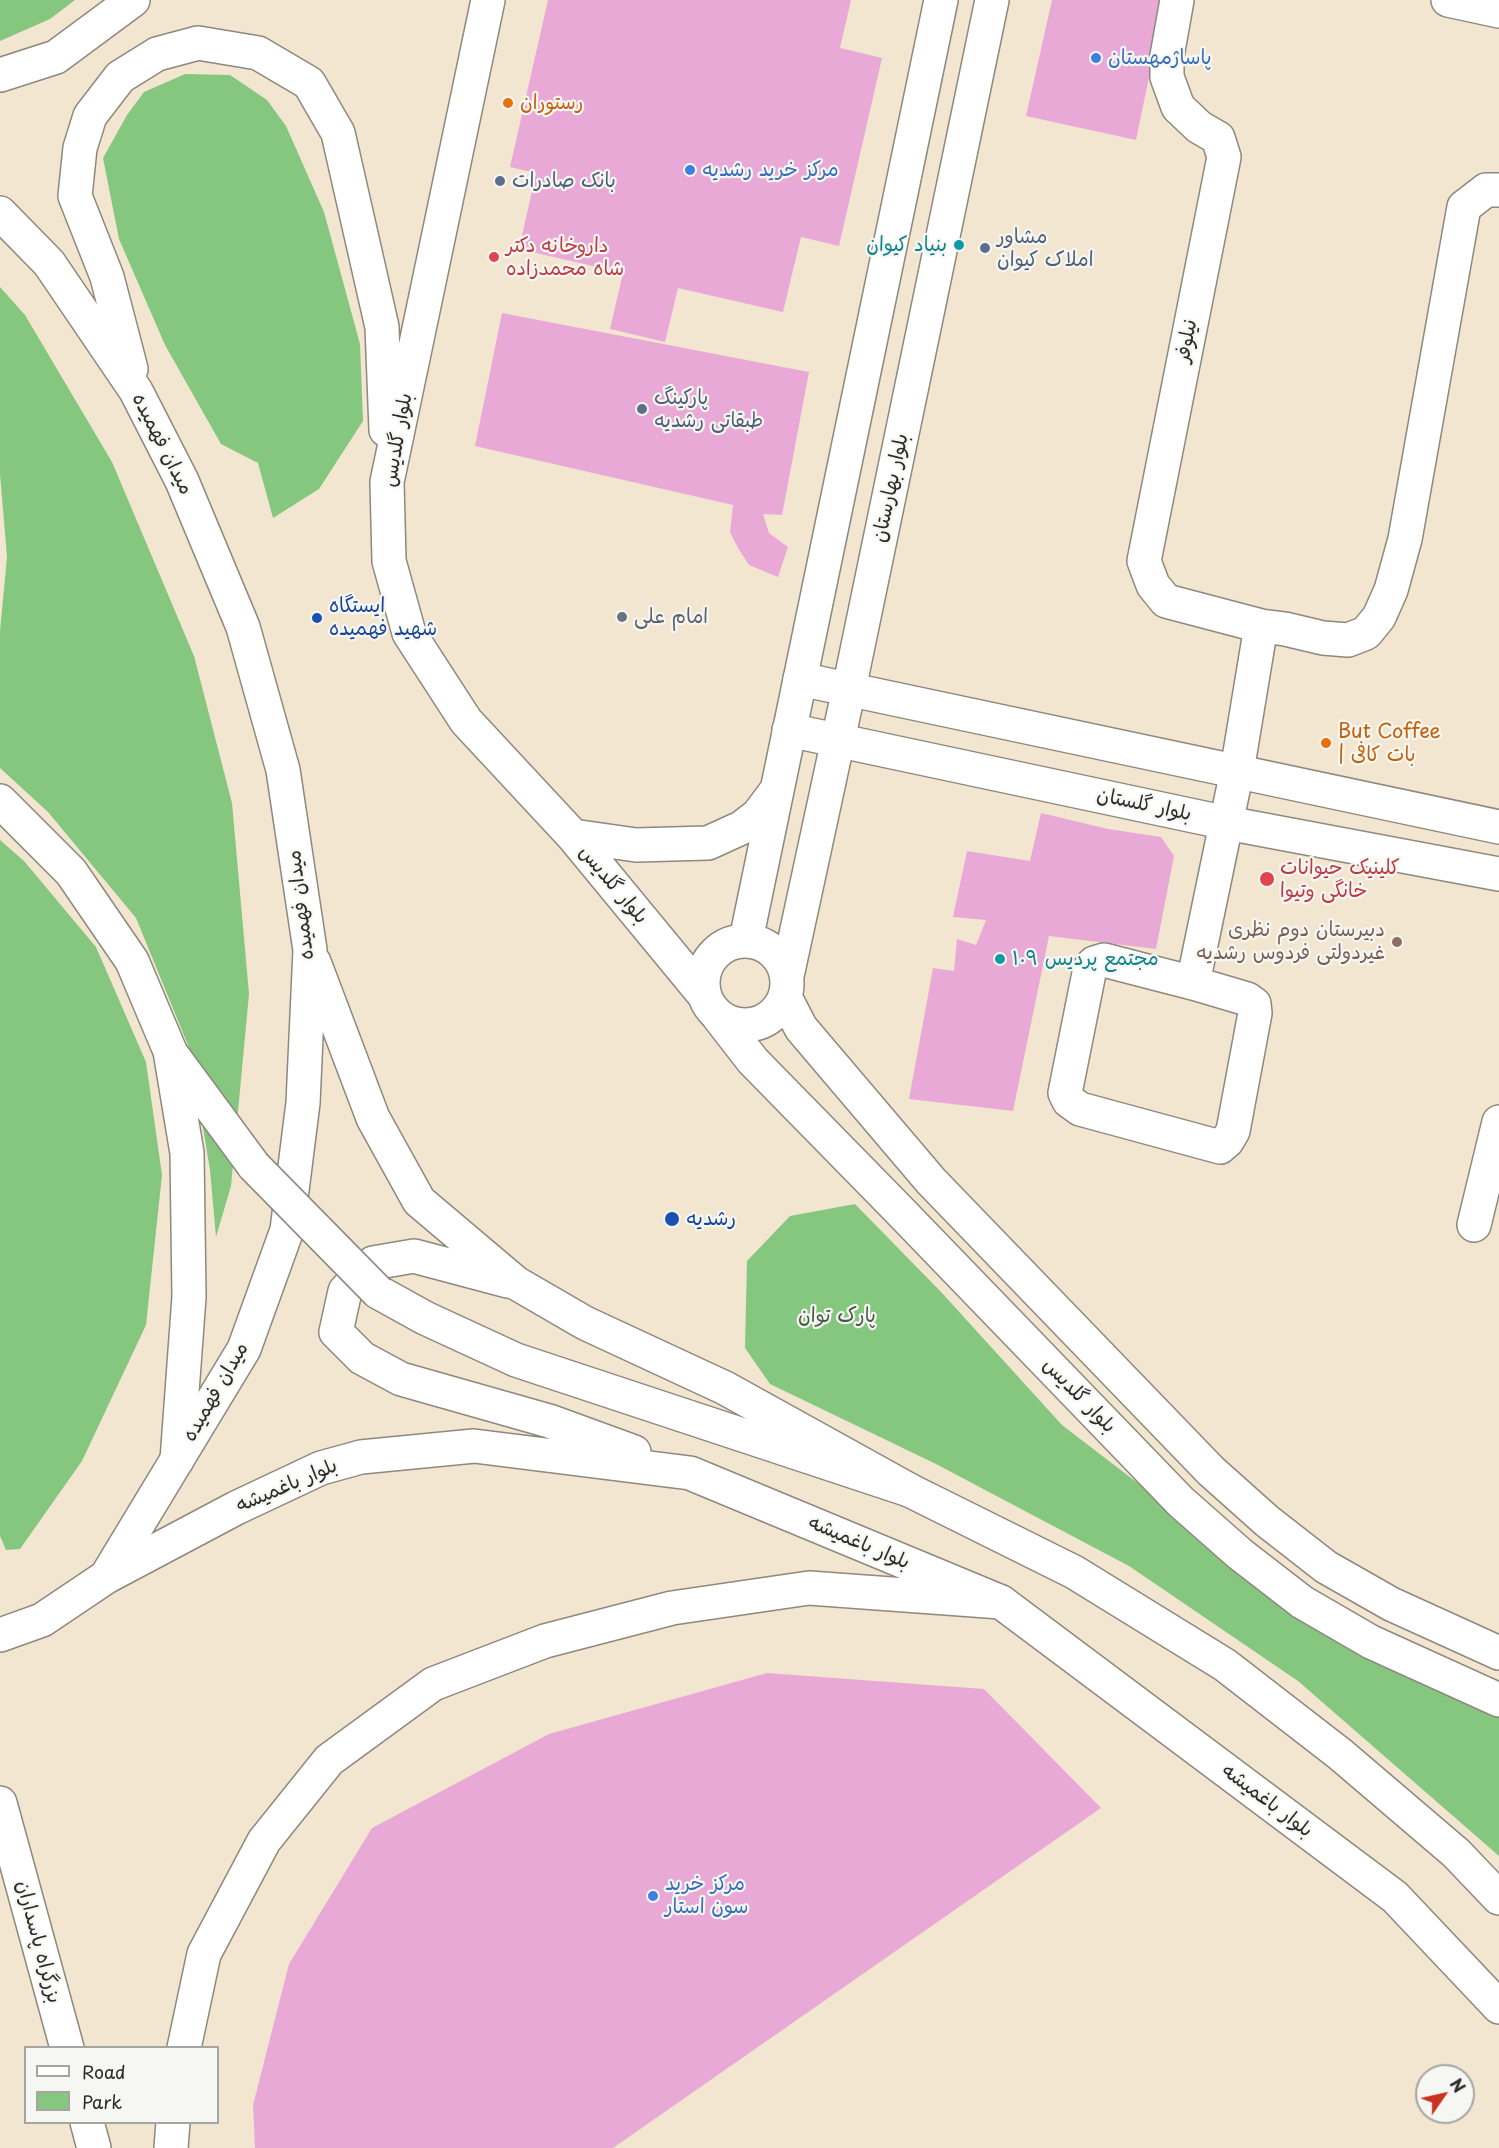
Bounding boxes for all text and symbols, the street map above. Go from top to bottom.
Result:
place label: پاساژمهستان [1108,46,1212,70]
marker: پاساژمهستان [1089,51,1103,65]
place label: رستوران [520,91,583,115]
marker: رستوران [501,96,515,110]
place label: مرکز خرید رشدیه [702,158,839,182]
marker: مرکز خرید رشدیه [683,163,697,177]
place label: بانک صادرات [512,169,616,193]
marker: بانک صادرات [493,174,507,188]
place label: مشاور املاک کیوان [997,225,1094,272]
place label: بنیاد کیوان [866,233,947,257]
place label: داروخانه دکتر شاه محمدزاده [506,234,624,281]
marker: بنیاد کیوان [952,238,966,252]
marker: مشاور املاک کیوان [978,241,992,255]
marker: داروخانه دکتر شاه محمدزاده [487,250,501,264]
street label: نیلوفر [1171,317,1203,365]
place label: پارکینگ طبقاتی رشدیه [654,386,763,433]
street label: میدان فهمیده [126,389,198,499]
street label: بلوار گلدیس [378,391,418,489]
marker: پارکینگ طبقاتی رشدیه [635,402,649,416]
street label: بلوار بهارستان [868,432,914,544]
place label: ایستگاه شهید فهمیده [329,594,437,641]
place label: امام علی [634,605,708,629]
marker: امام علی [615,610,629,624]
marker: ایستگاه شهید فهمیده [310,611,324,625]
place label: But Coffee | بات کافی [1338,720,1441,767]
marker: But Coffee | بات کافی [1319,736,1333,750]
street label: بلوار گلستان [1094,783,1194,827]
street label: بلوار گلدیس [573,841,653,929]
street label: میدان فهمیده [282,849,320,961]
place label: کلینیک حیوانات خانگی وتیوا [1280,856,1400,903]
marker: کلینیک حیوانات خانگی وتیوا [1258,870,1276,888]
place label: دبیرستان دوم نظری غیردولتی فردوس رشدیه [1196,918,1385,965]
marker: دبیرستان دوم نظری غیردولتی فردوس رشدیه [1390,935,1404,949]
place label: مجتمع پردیس ۱۰۹ [1012,947,1159,971]
marker: مجتمع پردیس ۱۰۹ [993,952,1007,966]
place label: رشدیه [686,1207,736,1231]
marker: رشدیه [663,1210,681,1228]
park label: پارک توان [798,1304,876,1328]
street label: میدان فهمیده [178,1338,254,1446]
street label: بلوار گلدیس [1037,1354,1121,1438]
street label: بلوار باغمیشه [233,1454,341,1518]
street label: بلوار باغمیشه [805,1511,913,1575]
street label: بلوار باغمیشه [1217,1759,1317,1843]
place label: مرکز خرید سون استار [665,1872,749,1919]
street label: بزرگراه پاسداران [10,1878,66,2006]
marker: مرکز خرید سون استار [646,1889,660,1903]
legend [24,2046,219,2124]
text: Road [82,2058,126,2085]
north arrow [1415,2064,1475,2124]
text: N [1445,2073,1472,2097]
text: Park [82,2088,122,2115]

